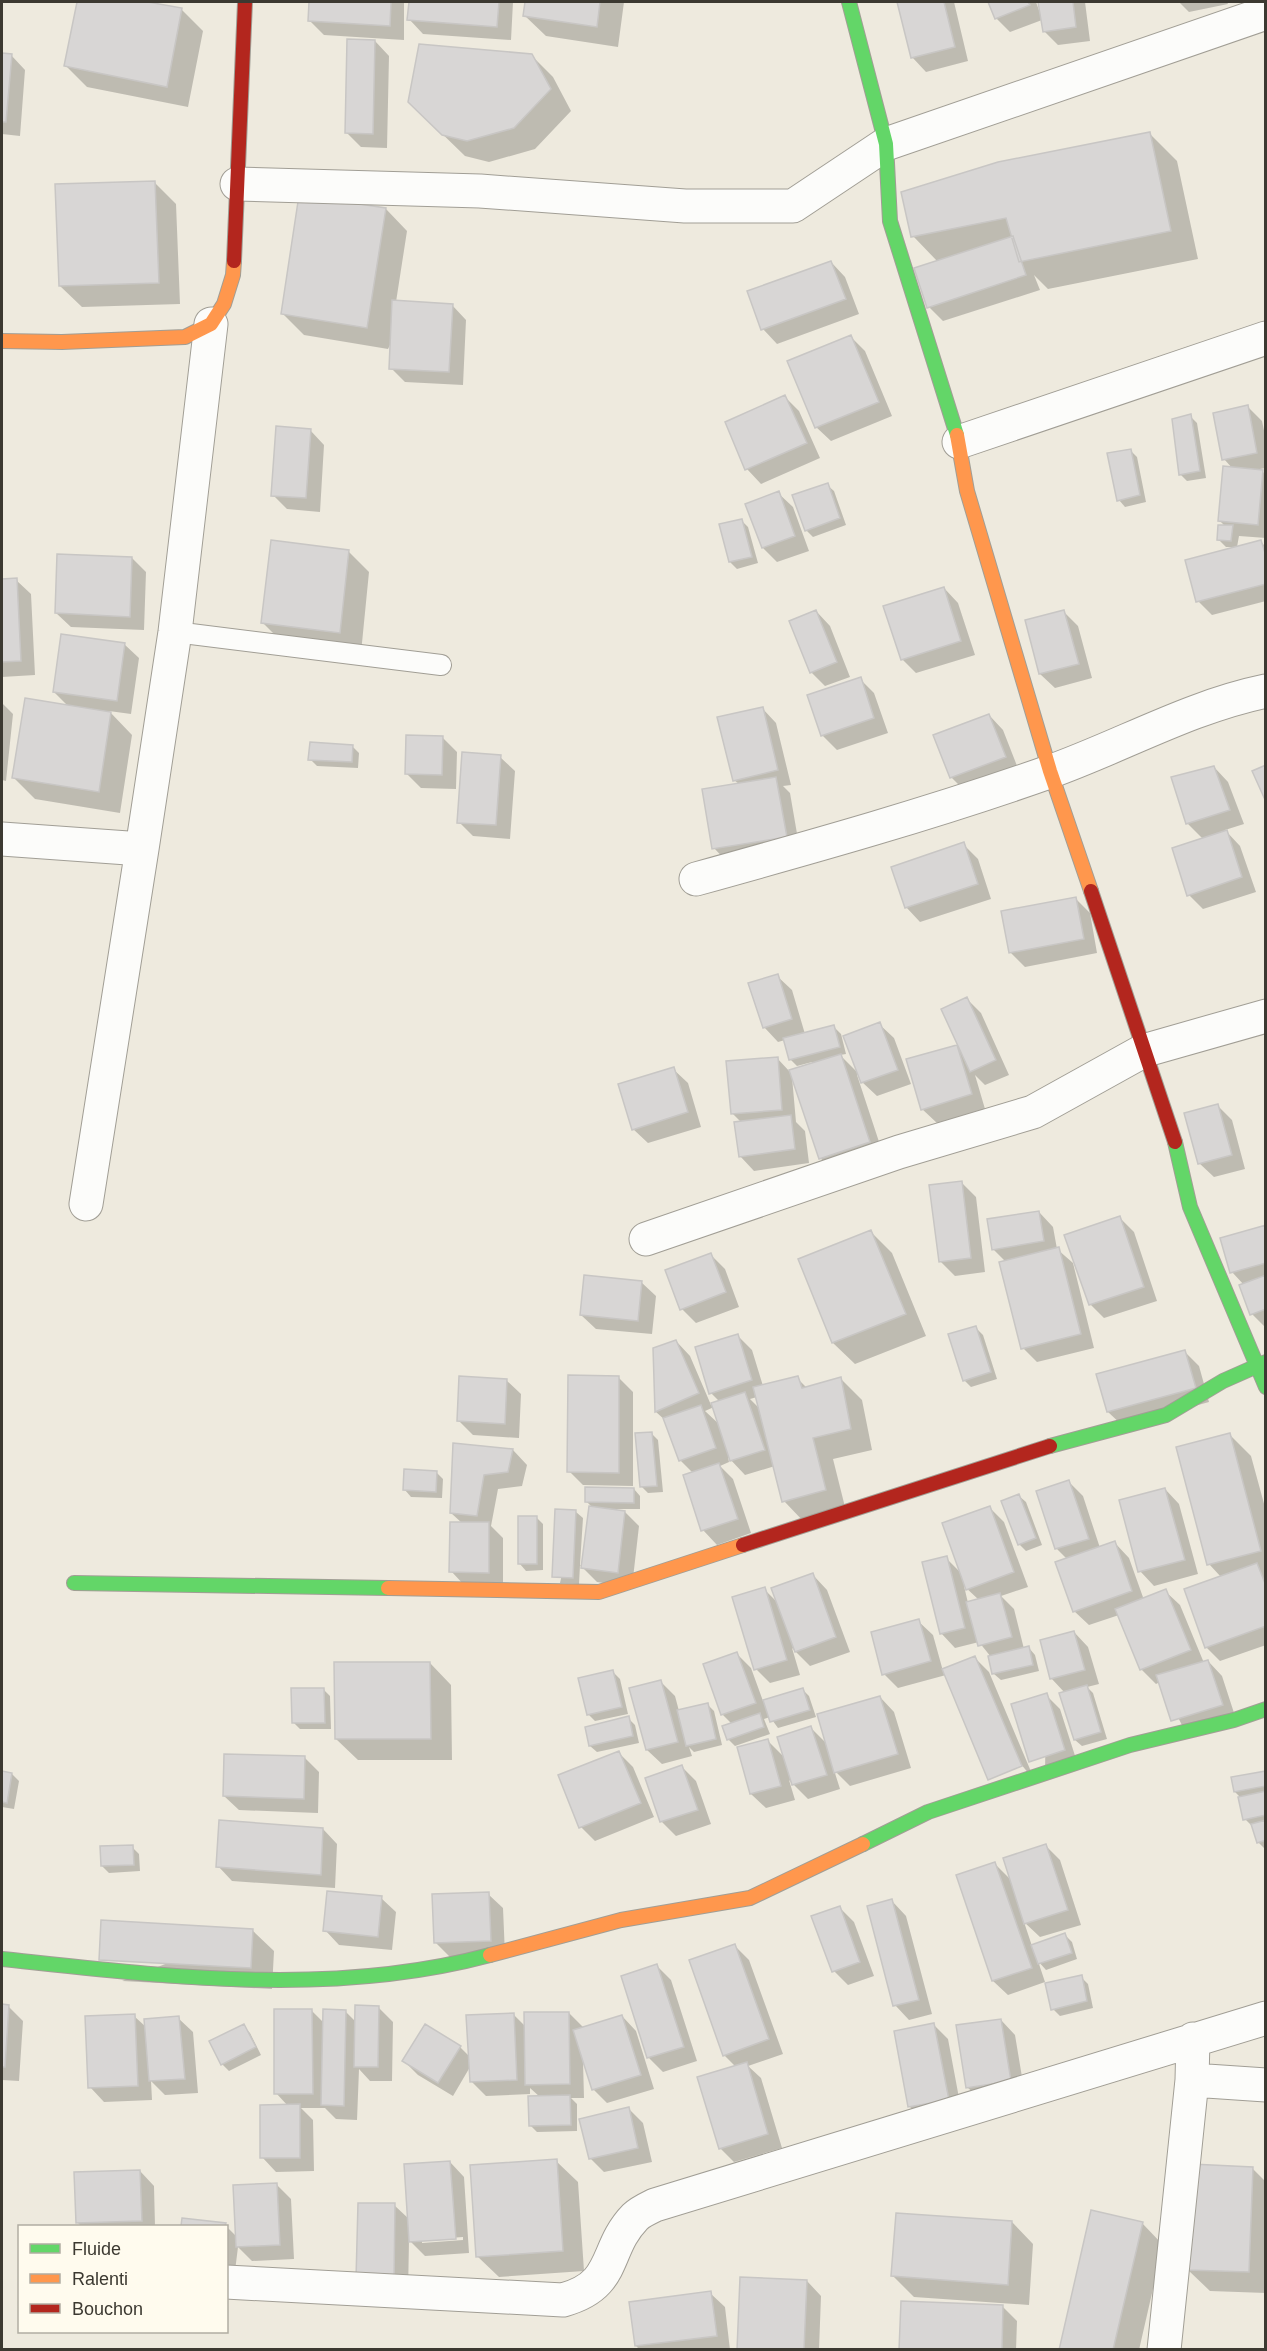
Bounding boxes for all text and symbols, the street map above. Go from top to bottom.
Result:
legend [18,2225,228,2333]
text: Fluide [72,2239,121,2259]
text: Ralenti [72,2269,128,2289]
text: Bouchon [72,2299,143,2319]

